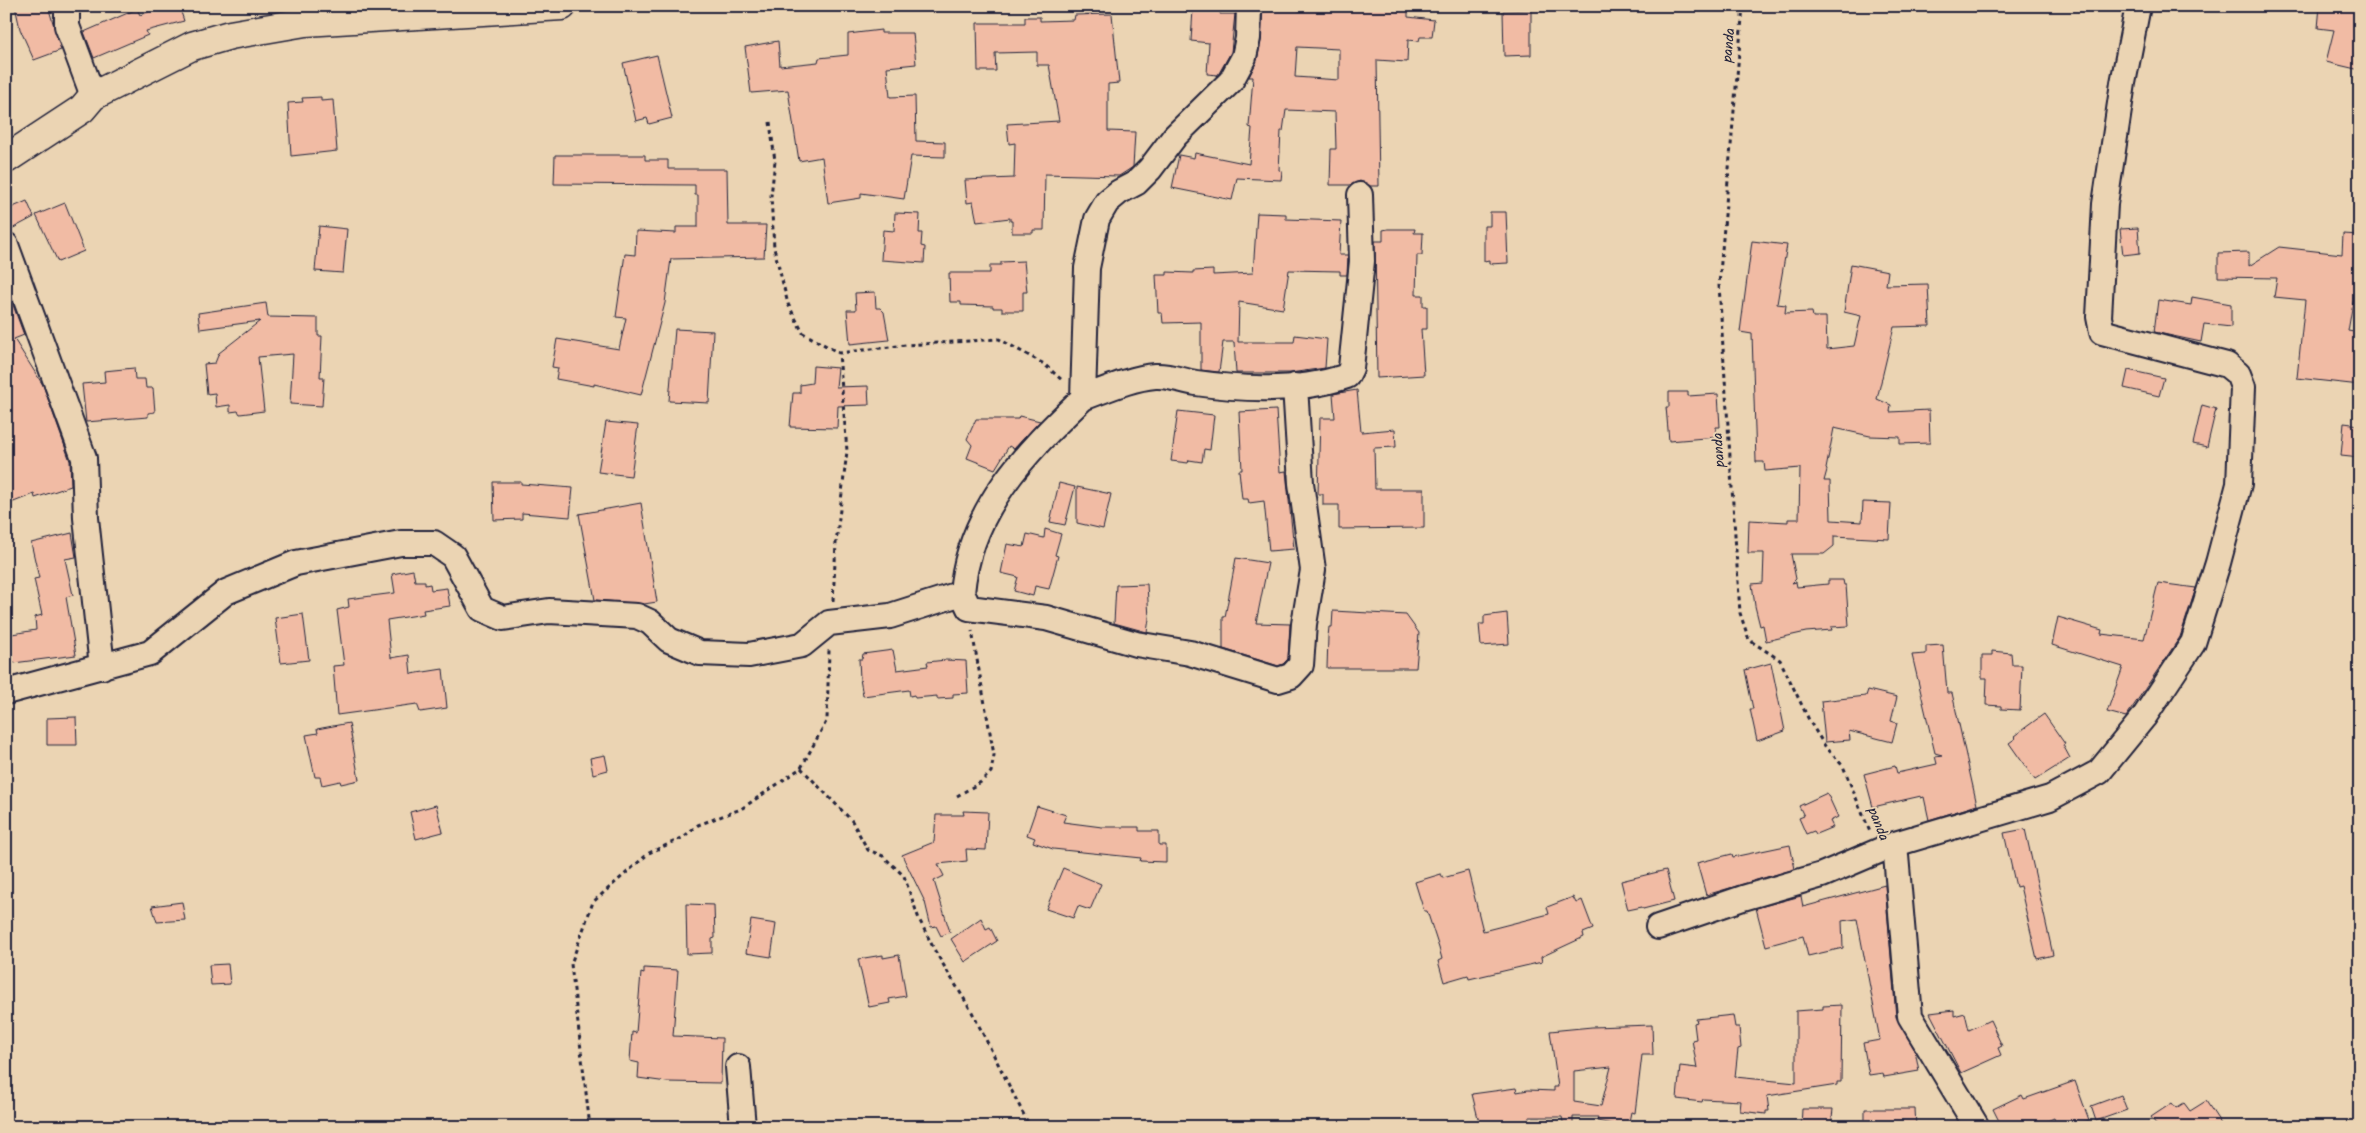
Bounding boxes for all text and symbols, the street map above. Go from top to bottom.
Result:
street label: panda [1716,27,1741,64]
street label: panda [1707,432,1731,469]
street label: panda [1861,803,1895,844]

